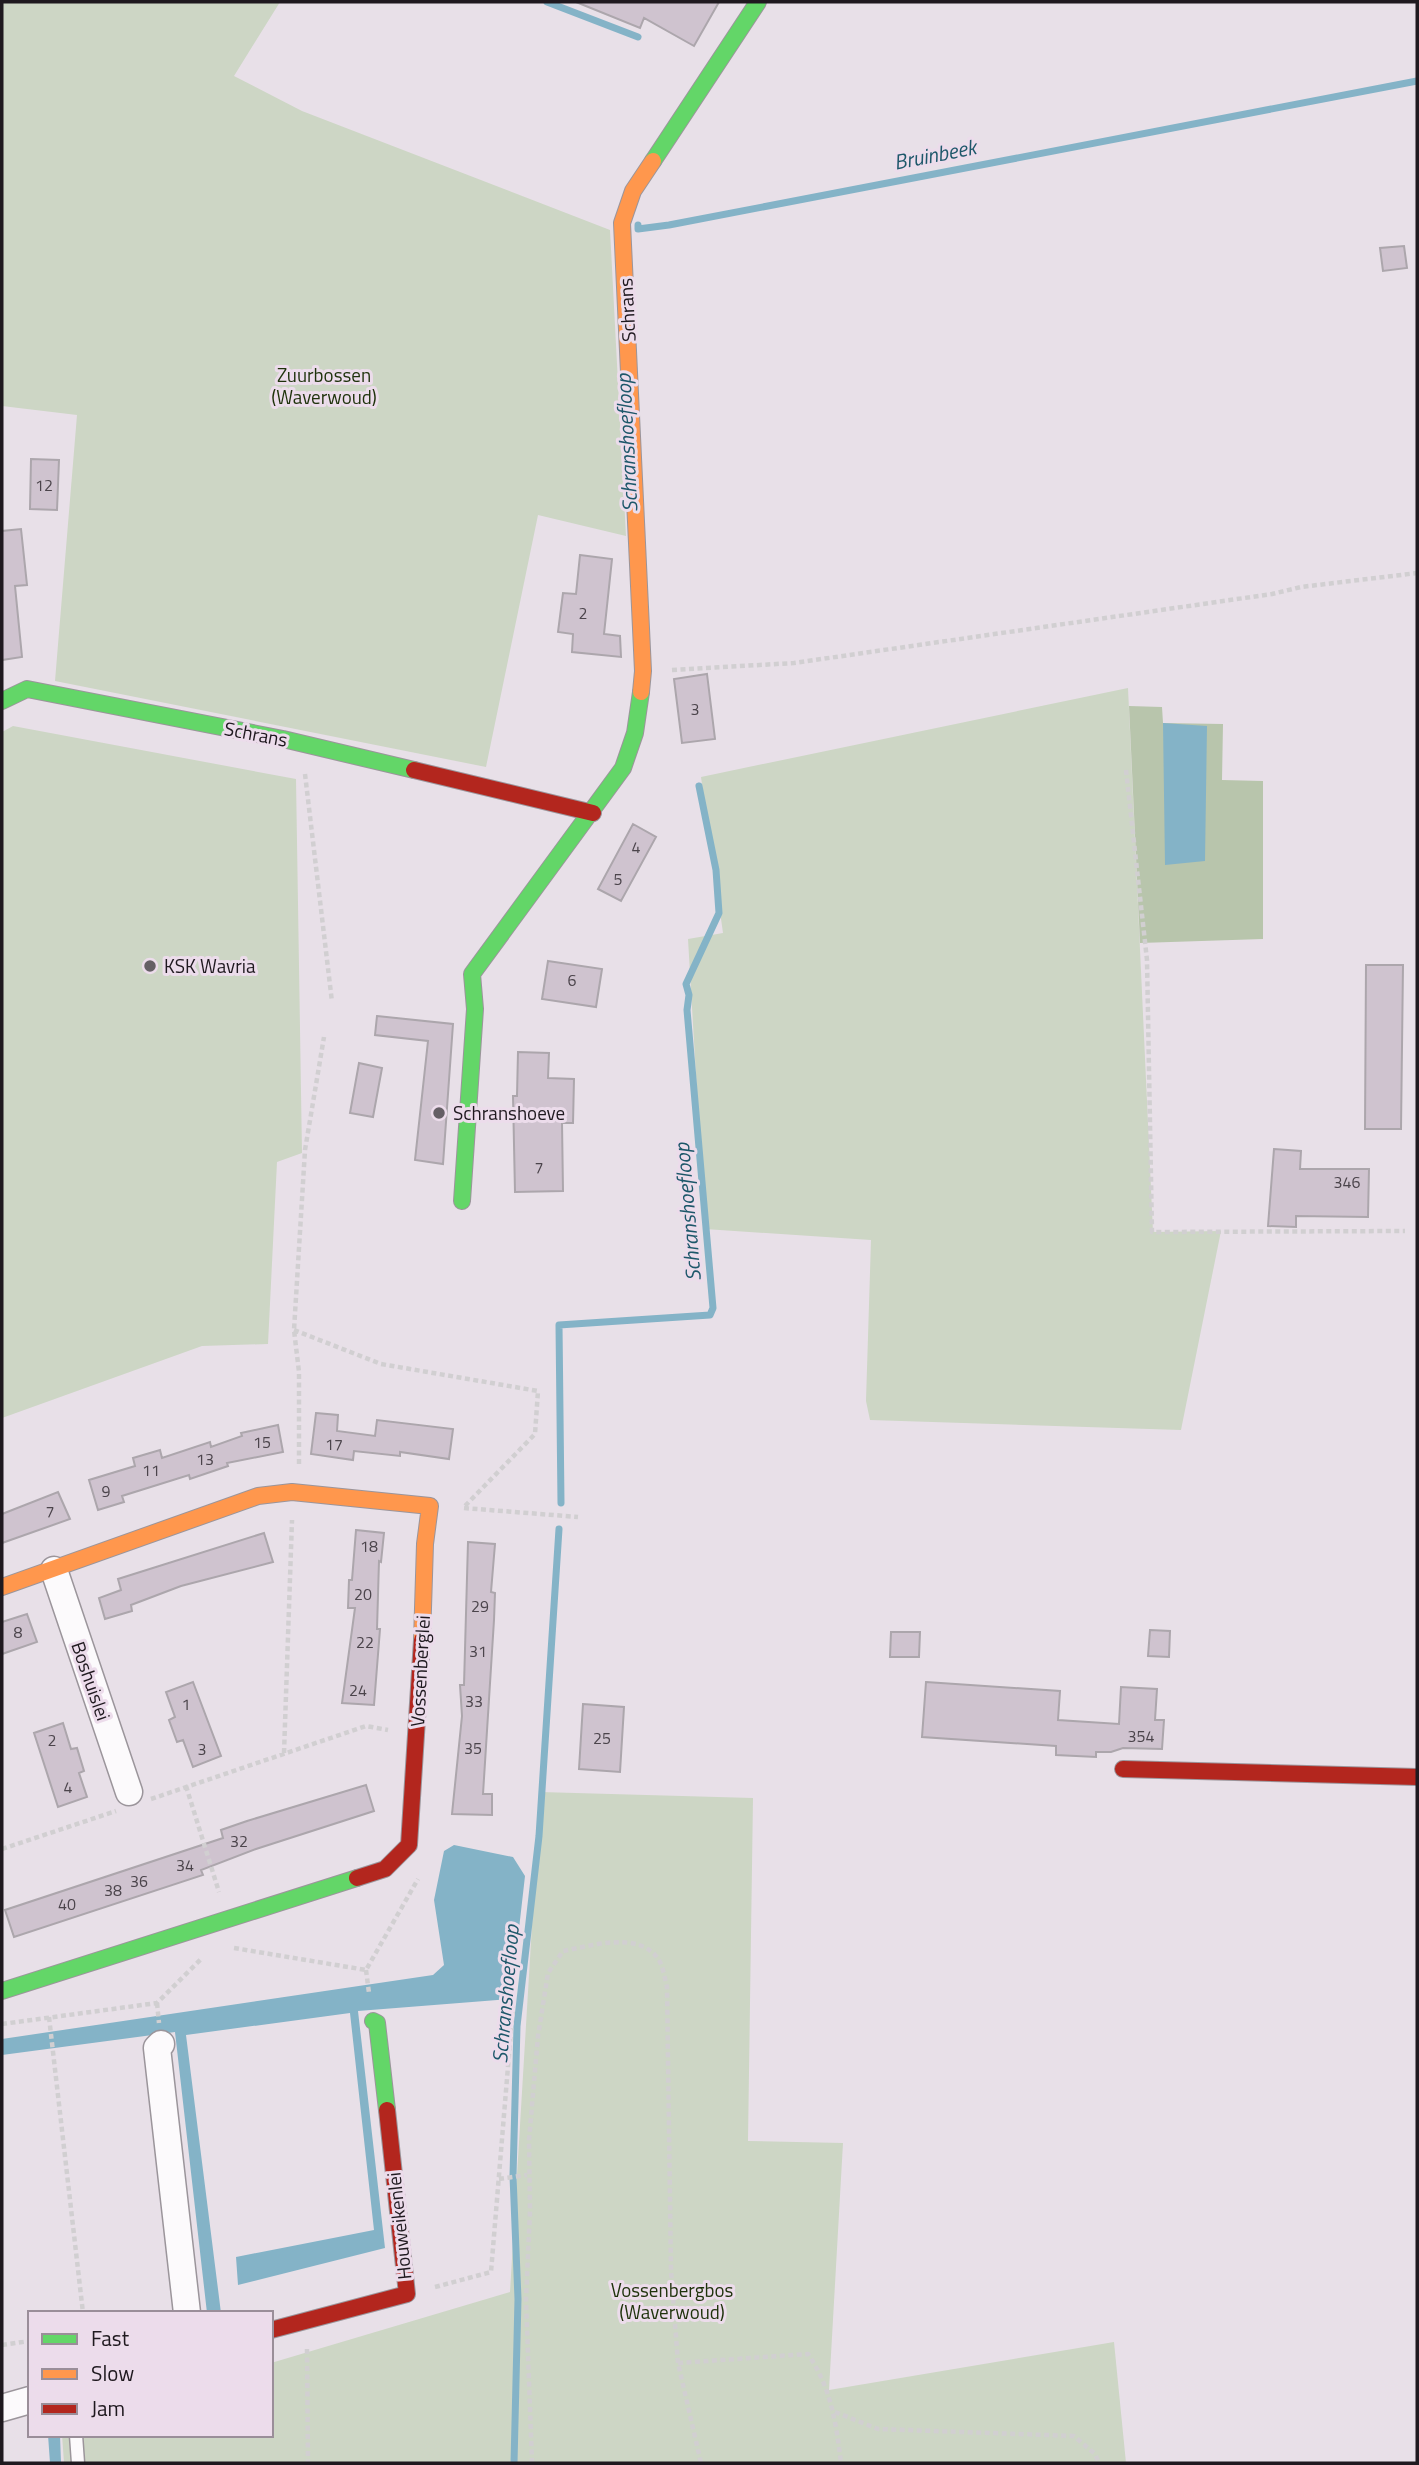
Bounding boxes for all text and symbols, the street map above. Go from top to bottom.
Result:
water label: Bruinbeek [891,130,981,178]
street label: Schrans [610,277,643,343]
park label: Zuurbossen (Waverwoud) [271,360,377,411]
water label: Schranshoefloop [606,372,646,513]
house number: 12 [35,473,53,497]
house number: 2 [579,601,587,625]
house number: 3 [691,697,699,721]
street label: Schrans [222,713,290,754]
house number: 4 [632,835,641,859]
house number: 5 [614,867,623,891]
place label: KSK Wavria [164,951,256,980]
marker: KSK Wavria [142,958,158,974]
house number: 6 [568,968,577,992]
place label: Schranshoeve [453,1098,565,1127]
marker: Schranshoeve [431,1105,447,1121]
water label: Schranshoefloop [665,1140,709,1283]
house number: 7 [535,1155,543,1179]
house number: 346 [1334,1170,1360,1194]
house number: 15 [253,1430,271,1454]
house number: 17 [325,1432,343,1456]
house number: 13 [196,1447,214,1471]
house number: 11 [142,1458,160,1482]
house number: 9 [102,1479,111,1503]
house number: 7 [46,1499,54,1523]
house number: 18 [360,1534,378,1558]
house number: 20 [354,1582,372,1606]
house number: 29 [471,1594,489,1618]
street label: Vossenberglei [402,1614,437,1728]
house number: 8 [14,1620,23,1644]
house number: 22 [356,1630,374,1654]
street label: Boshuislei [64,1637,119,1724]
house number: 31 [469,1639,487,1663]
house number: 24 [349,1678,367,1702]
house number: 33 [465,1689,483,1713]
house number: 1 [182,1692,190,1716]
house number: 354 [1128,1724,1154,1748]
house number: 25 [593,1726,611,1750]
house number: 2 [48,1728,56,1752]
house number: 35 [464,1736,482,1760]
house number: 3 [198,1737,206,1761]
house number: 4 [64,1775,73,1799]
house number: 32 [230,1829,248,1853]
house number: 34 [176,1853,194,1877]
house number: 36 [130,1869,148,1893]
house number: 38 [104,1878,122,1902]
house number: 40 [58,1892,76,1916]
water label: Schranshoefloop [483,1922,527,2064]
street label: Houweikenlei [378,2171,419,2281]
park label: Vossenbergbos (Waverwoud) [611,2275,733,2326]
legend [28,2311,273,2437]
text: Fast [91,2322,130,2354]
text: Slow [91,2357,134,2389]
text: Jam [91,2392,125,2424]

